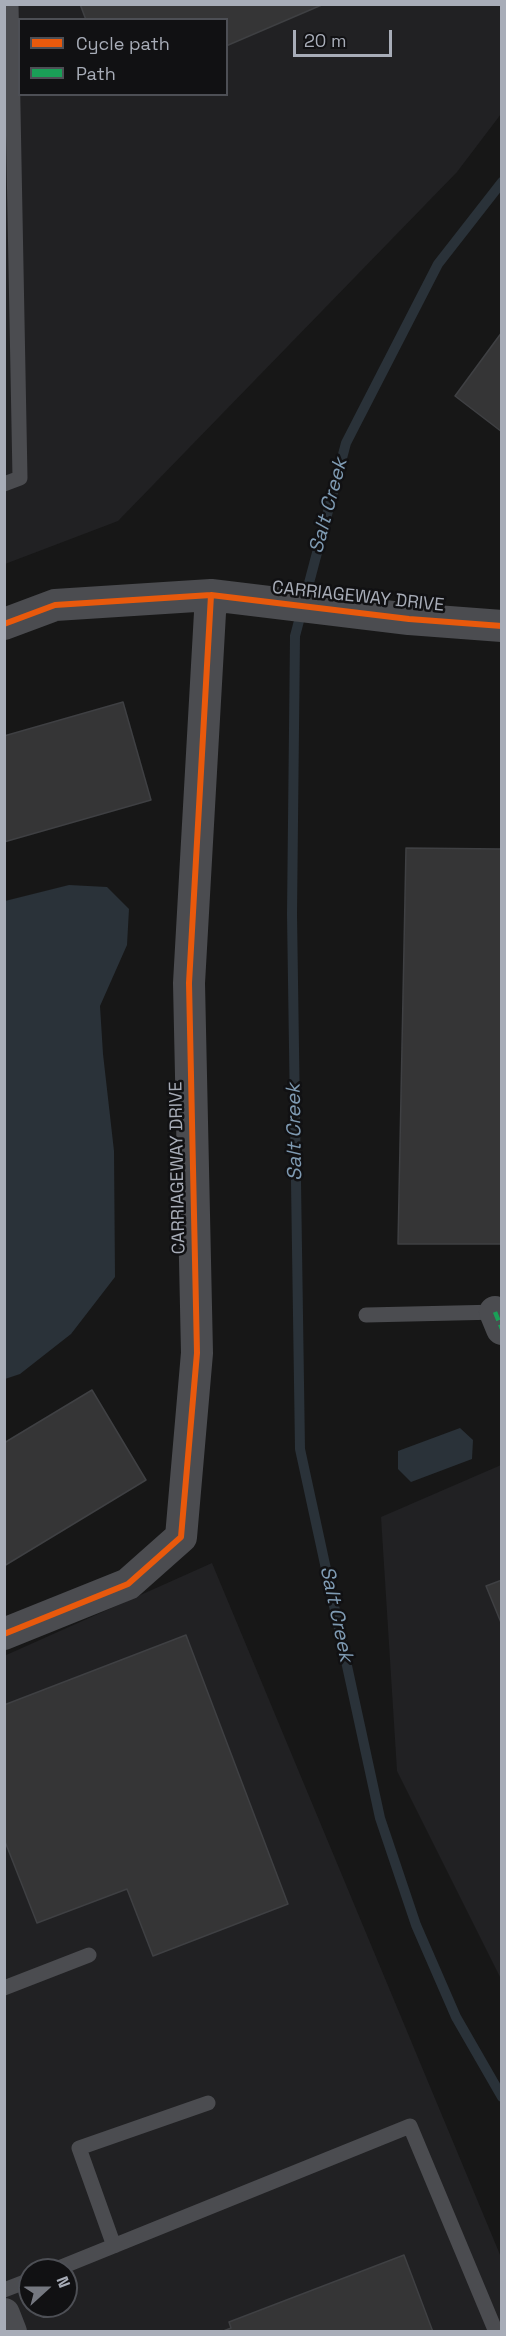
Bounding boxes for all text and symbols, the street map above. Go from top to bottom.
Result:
legend [18,18,228,96]
scale bar [296,18,395,56]
text: 20 m [304,29,347,52]
text: Cycle path [76,32,170,55]
text: Path [76,62,116,85]
water label: Salt Creek [305,456,353,556]
street label: CARRIAGEWAY DRIVE [271,577,445,617]
street label: CARRIAGEWAY DRIVE [166,1081,190,1255]
water label: Salt Creek [282,1083,308,1181]
water label: Salt Creek [314,1564,358,1664]
north arrow [18,2258,78,2318]
text: N [52,2273,75,2291]

